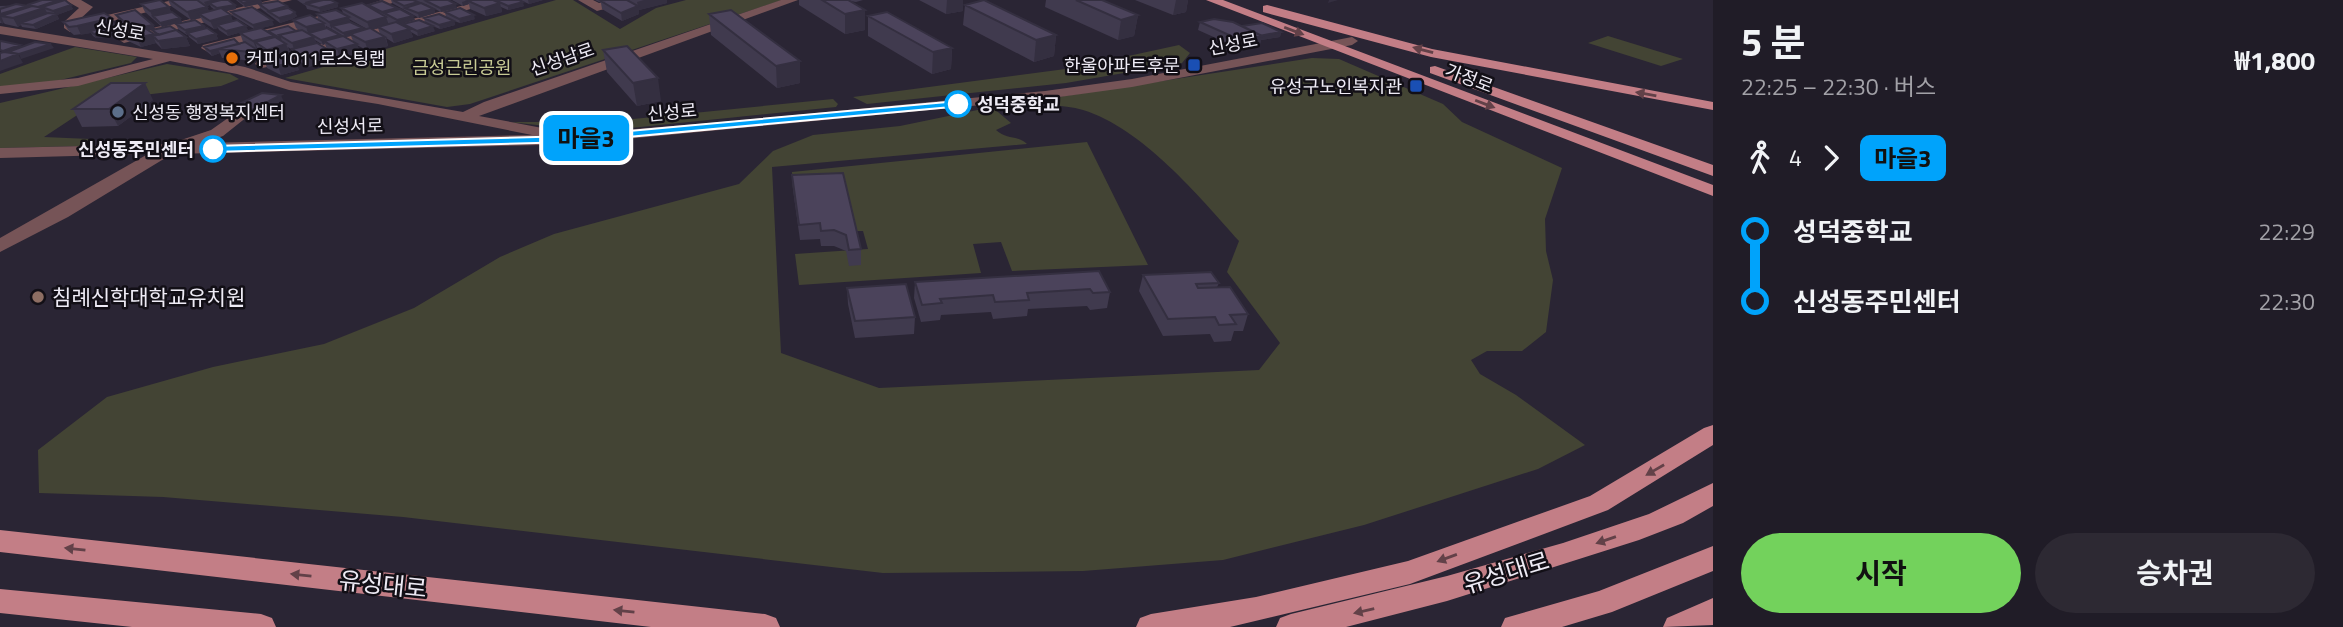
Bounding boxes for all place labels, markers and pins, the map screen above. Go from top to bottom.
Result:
place label: 커피1011로스팅랩 [246,45,386,72]
marker: 커피1011로스팅랩 [224,50,240,66]
place label: 한울아파트후문 [1064,52,1180,79]
marker: 한울아파트후문 [1186,57,1202,73]
place label: 유성구노인복지관 [1270,73,1402,100]
marker: 유성구노인복지관 [1408,78,1424,94]
marker: 성덕중학교 [945,91,971,117]
place label: 성덕중학교 [977,91,1060,118]
place label: 신성동 행정복지센터 [132,99,285,126]
marker: 신성동 행정복지센터 [110,104,126,120]
place label: 신성동주민센터 [78,136,194,163]
marker: 신성동주민센터 [200,136,226,162]
place label: 침례신학대학교유치원 [52,281,245,313]
marker: 침례신학대학교유치원 [30,289,46,305]

